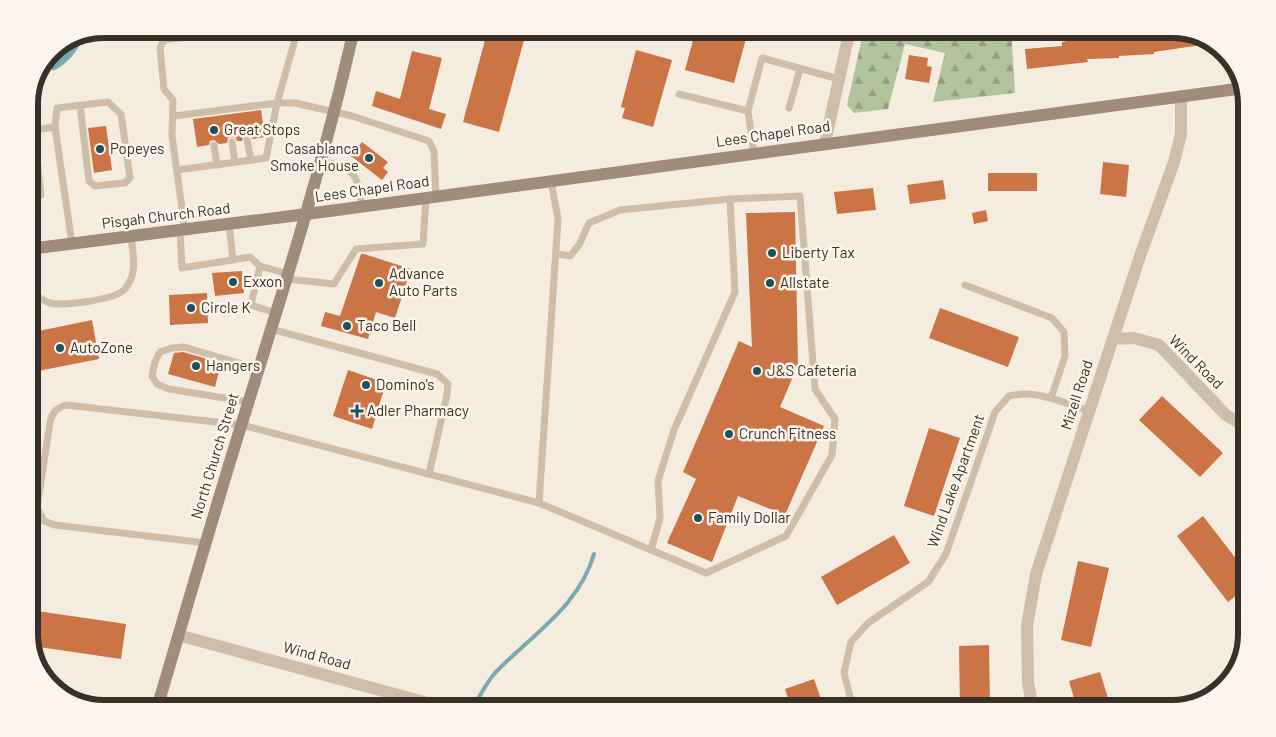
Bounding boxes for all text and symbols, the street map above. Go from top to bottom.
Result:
street label: Lees Chapel Road [715,116,831,150]
place label: Great Stops [224,120,300,138]
marker: Great Stops [208,124,220,136]
place label: Popeyes [110,139,165,157]
place label: Casablanca Smoke House [270,139,359,174]
marker: Popeyes [94,143,106,155]
marker: Casablanca Smoke House [363,152,375,164]
street label: Lees Chapel Road [314,171,430,205]
street label: Pisgah Church Road [101,198,231,232]
place label: Liberty Tax [782,243,855,261]
marker: Liberty Tax [766,247,778,259]
place label: Advance Auto Parts [389,264,457,299]
place label: Exxon [243,272,282,290]
place label: Allstate [780,273,830,291]
marker: Exxon [227,276,239,288]
marker: Advance Auto Parts [373,277,385,289]
marker: Allstate [764,277,776,289]
place label: Circle K [201,298,251,316]
marker: Circle K [185,302,197,314]
place label: Taco Bell [357,316,416,334]
marker: Taco Bell [341,320,353,332]
street label: Wind Road [1166,330,1228,392]
place label: AutoZone [70,338,133,356]
marker: AutoZone [54,342,66,354]
place label: Hangers [206,356,260,374]
street label: Mizell Road [1056,358,1096,432]
marker: Hangers [190,360,202,372]
place label: J&S Cafeteria [767,361,857,379]
marker: J&S Cafeteria [751,365,763,377]
place label: Domino's [376,375,434,393]
marker: Domino's [360,379,372,391]
street label: North Church Street [186,390,242,521]
place label: Adler Pharmacy [367,401,469,419]
marker: Adler Pharmacy [351,405,363,417]
street label: Wind Lake Apartment [923,412,988,550]
place label: Crunch Fitness [739,424,836,442]
marker: Crunch Fitness [723,428,735,440]
place label: Family Dollar [708,508,791,526]
marker: Family Dollar [692,512,704,524]
street label: Wind Road [281,637,353,673]

